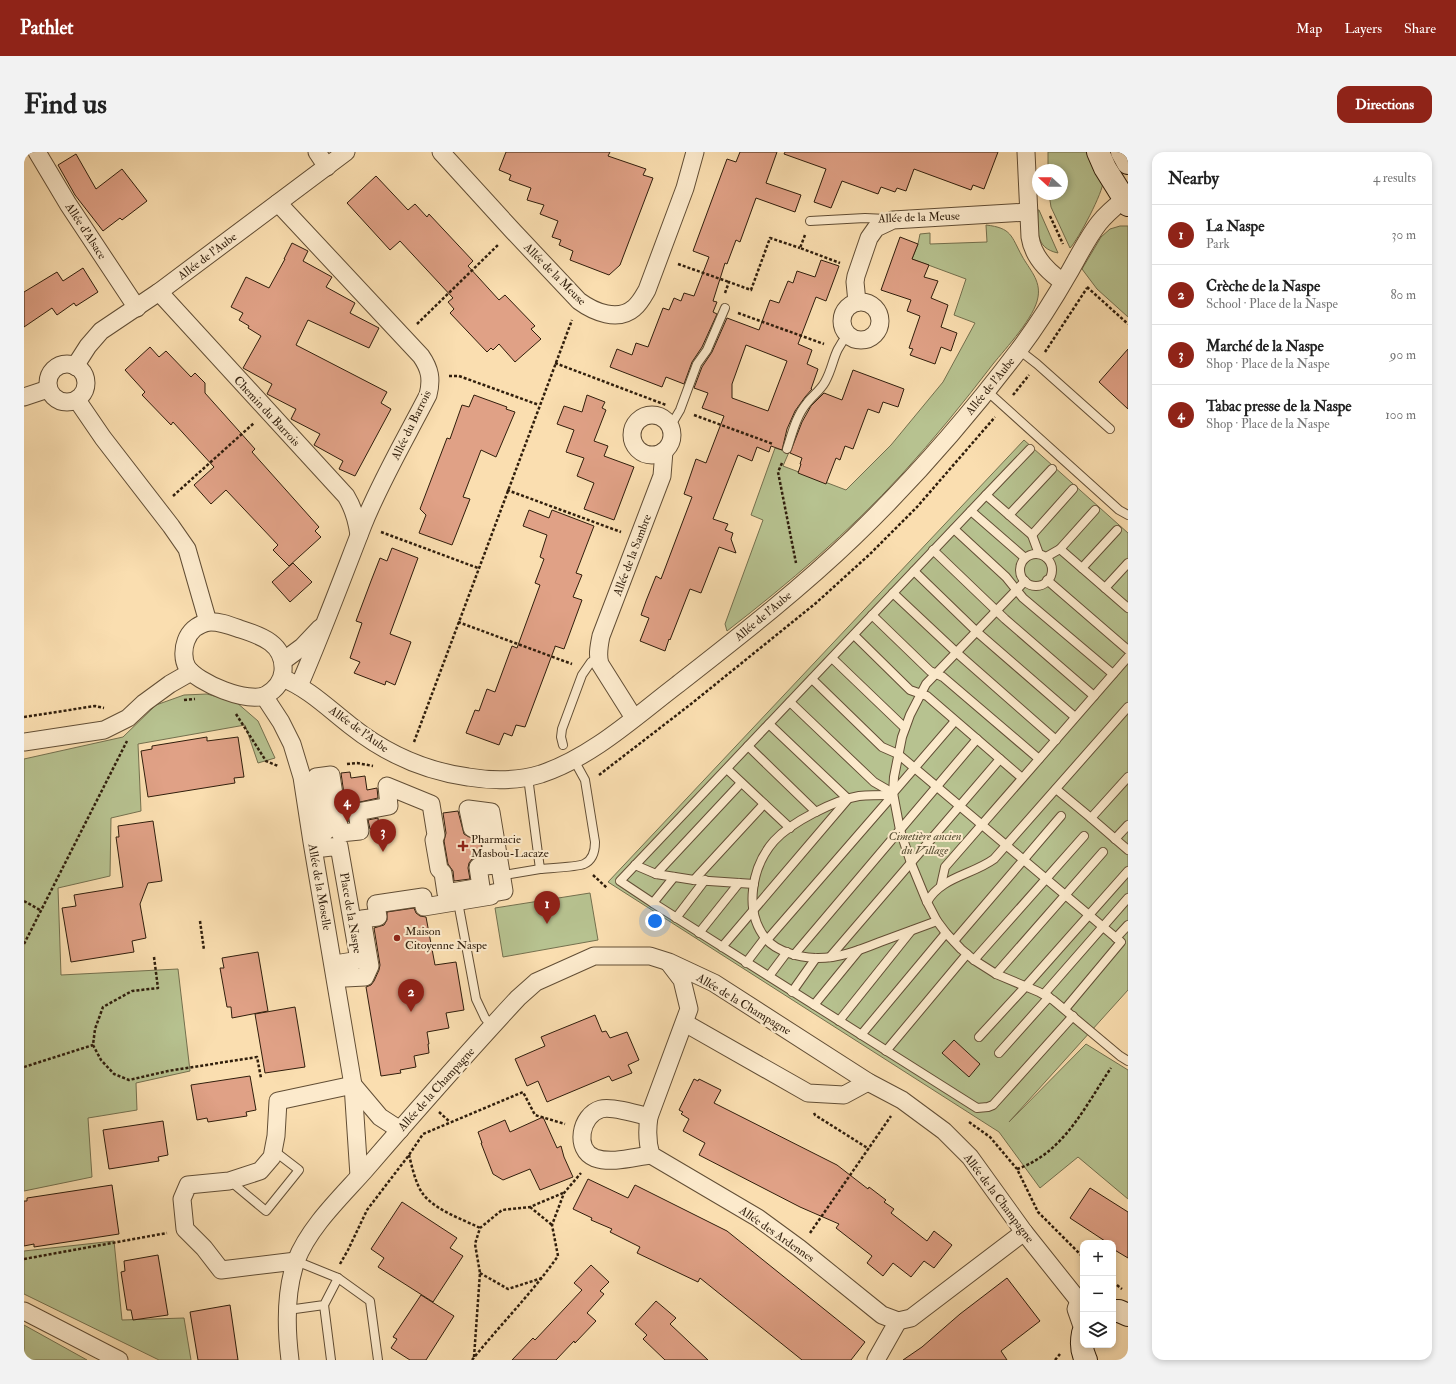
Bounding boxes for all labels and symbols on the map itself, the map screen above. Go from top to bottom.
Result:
north arrow [1032,164,1068,200]
street label: Allée d'Alsace [61,199,109,262]
street label: Allée de la Meuse [877,209,960,226]
street label: Allée de l'Aube [174,229,240,284]
street label: Allée de la Meuse [520,239,589,309]
street label: Allée de l'Aube [962,354,1018,419]
street label: Chemin du Barrois [230,373,303,450]
street label: Allée du Barrois [388,388,435,463]
street label: Allée de la Sambre [610,512,655,599]
street label: Allée de l'Aube [731,588,795,645]
street label: Allée de l'Aube [325,702,391,756]
pin: 4 [334,789,360,822]
pin: 3 [370,819,396,852]
park label: Cimetière ancien du Village [889,829,962,858]
place label: Pharmacie Masbou-Lacaze [471,832,549,861]
marker: Pharmacie Masbou-Lacaze [458,841,468,851]
street label: Allée de la Moselle [304,842,335,932]
street label: Place de la Naspe [336,871,365,955]
pin: 1 [534,891,560,924]
your location [645,911,665,931]
place label: Maison Citoyenne Naspe [405,924,487,953]
marker: Maison Citoyenne Naspe [392,933,402,943]
street label: Allée de la Champagne [693,970,794,1039]
pin: 2 [398,979,424,1012]
street label: Allée de la Champagne [394,1044,478,1135]
street label: Allée de la Champagne [960,1150,1037,1246]
street label: Allée des Ardennes [735,1202,817,1266]

